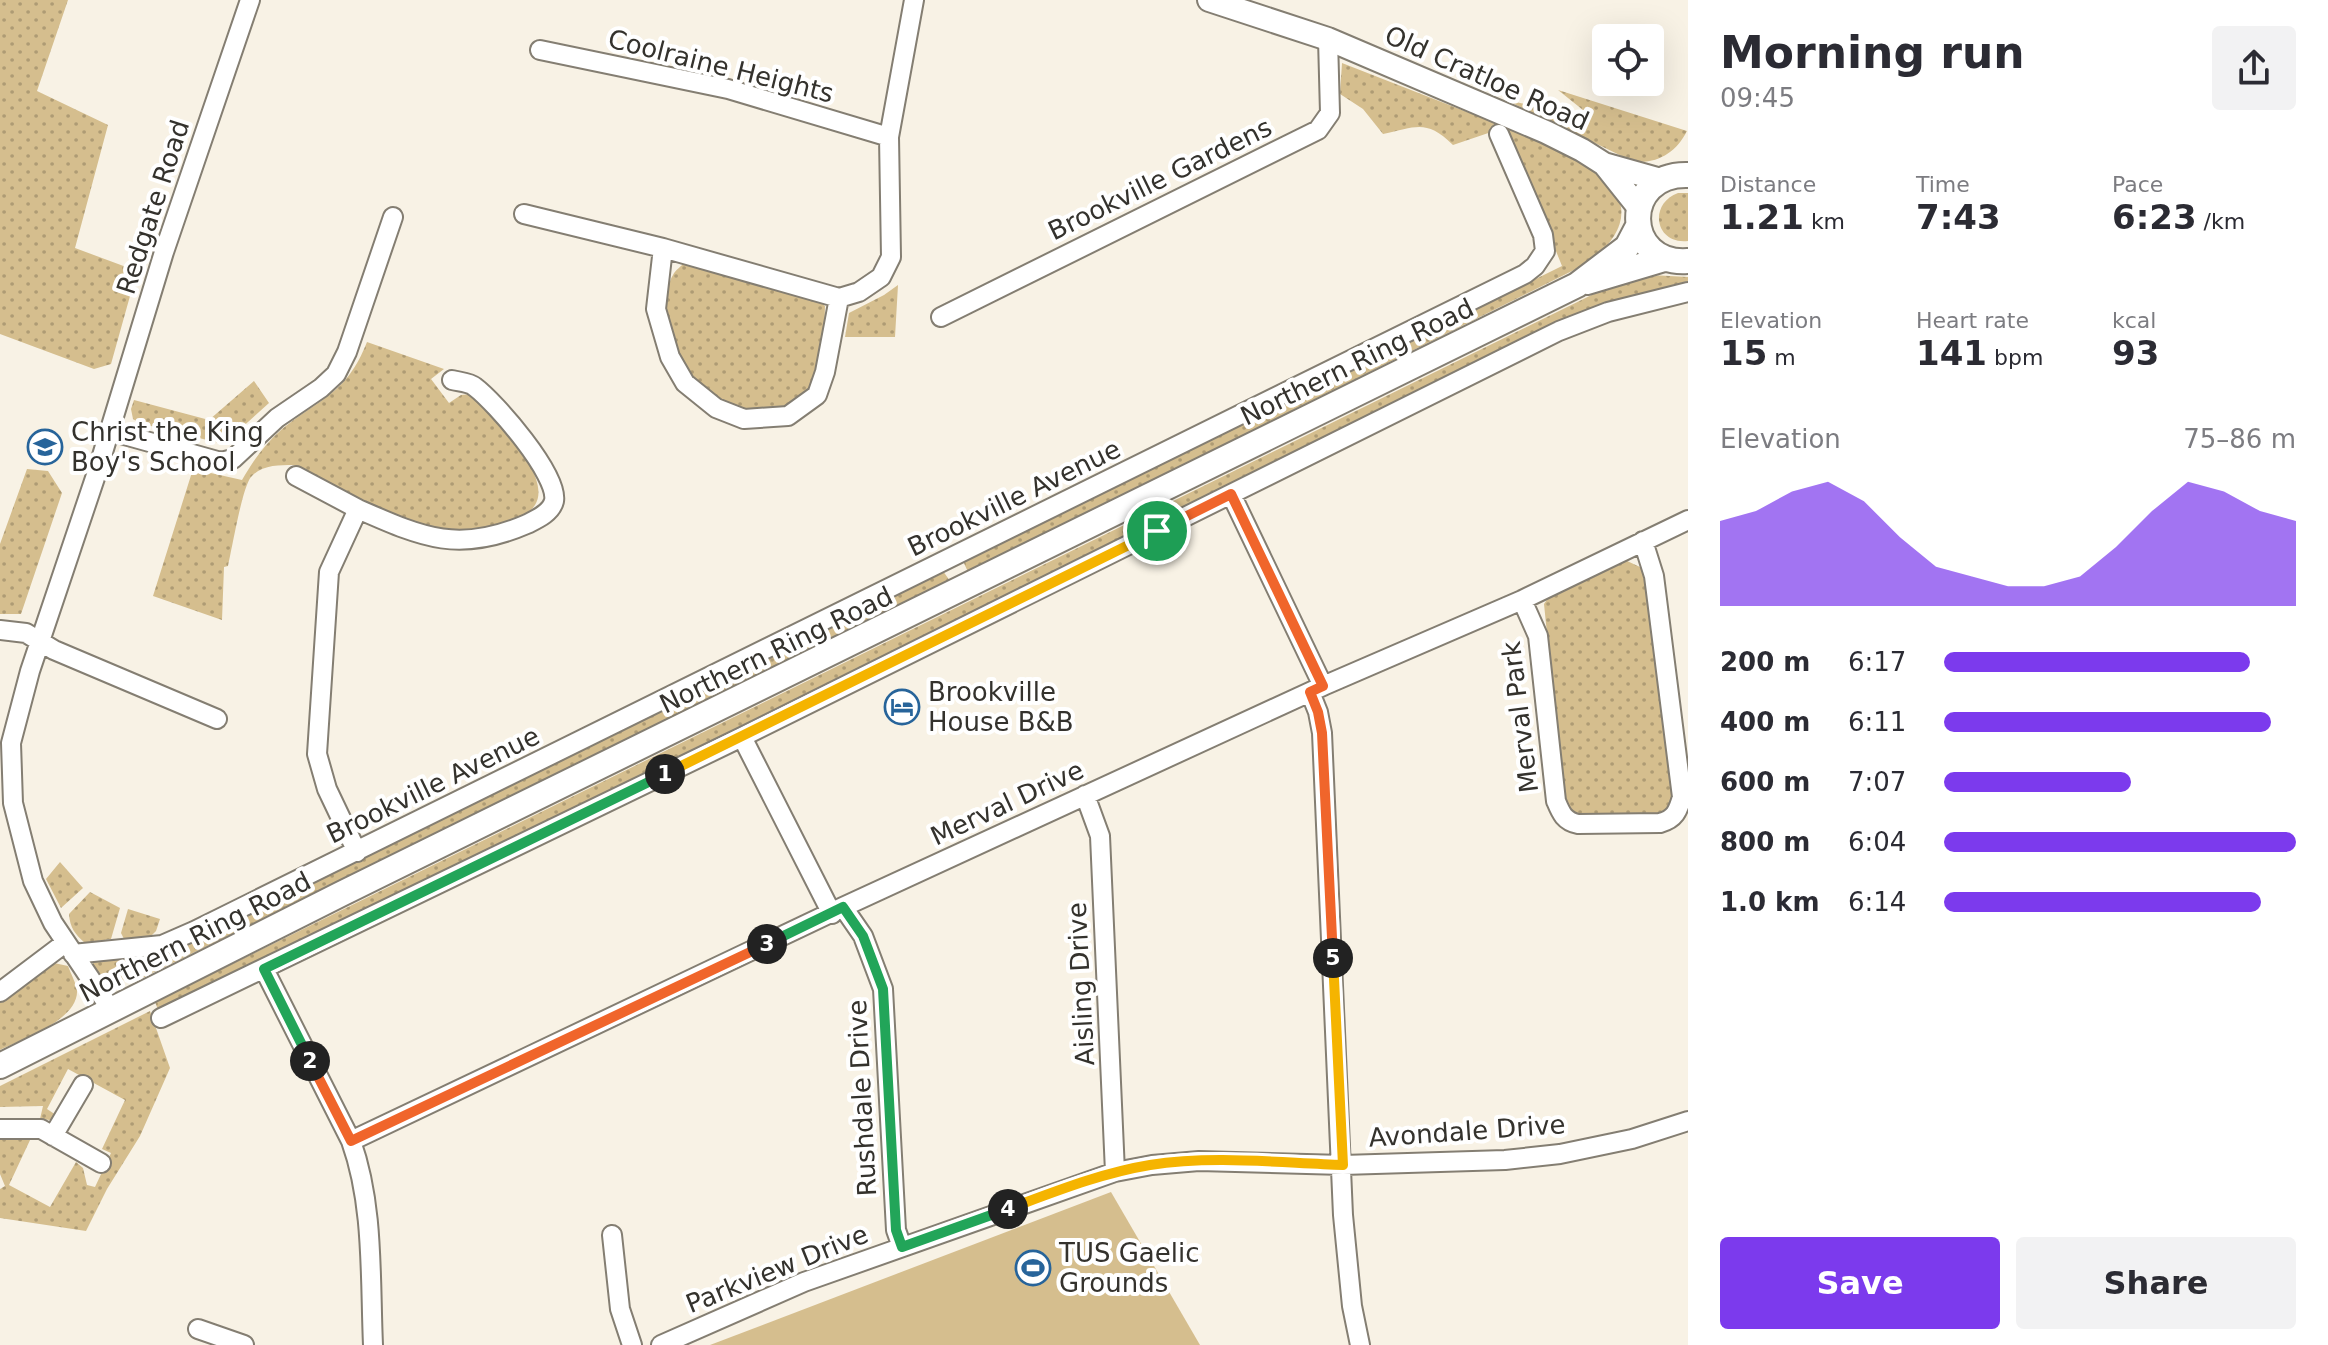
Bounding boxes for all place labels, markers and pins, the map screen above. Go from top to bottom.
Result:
place label: Christ the King Boy's School [71,417,264,477]
school or university icon: Christ the King Boy's School [26,428,64,466]
pin [1123,497,1191,565]
place label: Brookville House B&B [928,677,1074,737]
hotel icon: Brookville House B&B [883,688,921,726]
pin: 1 [645,754,685,794]
pin: 3 [747,924,787,964]
pin: 5 [1313,938,1353,978]
pin: 2 [290,1041,330,1081]
pin: 4 [988,1189,1028,1229]
place label: TUS Gaelic Grounds [1058,1238,1200,1298]
sports icon: TUS Gaelic Grounds [1014,1249,1052,1287]

